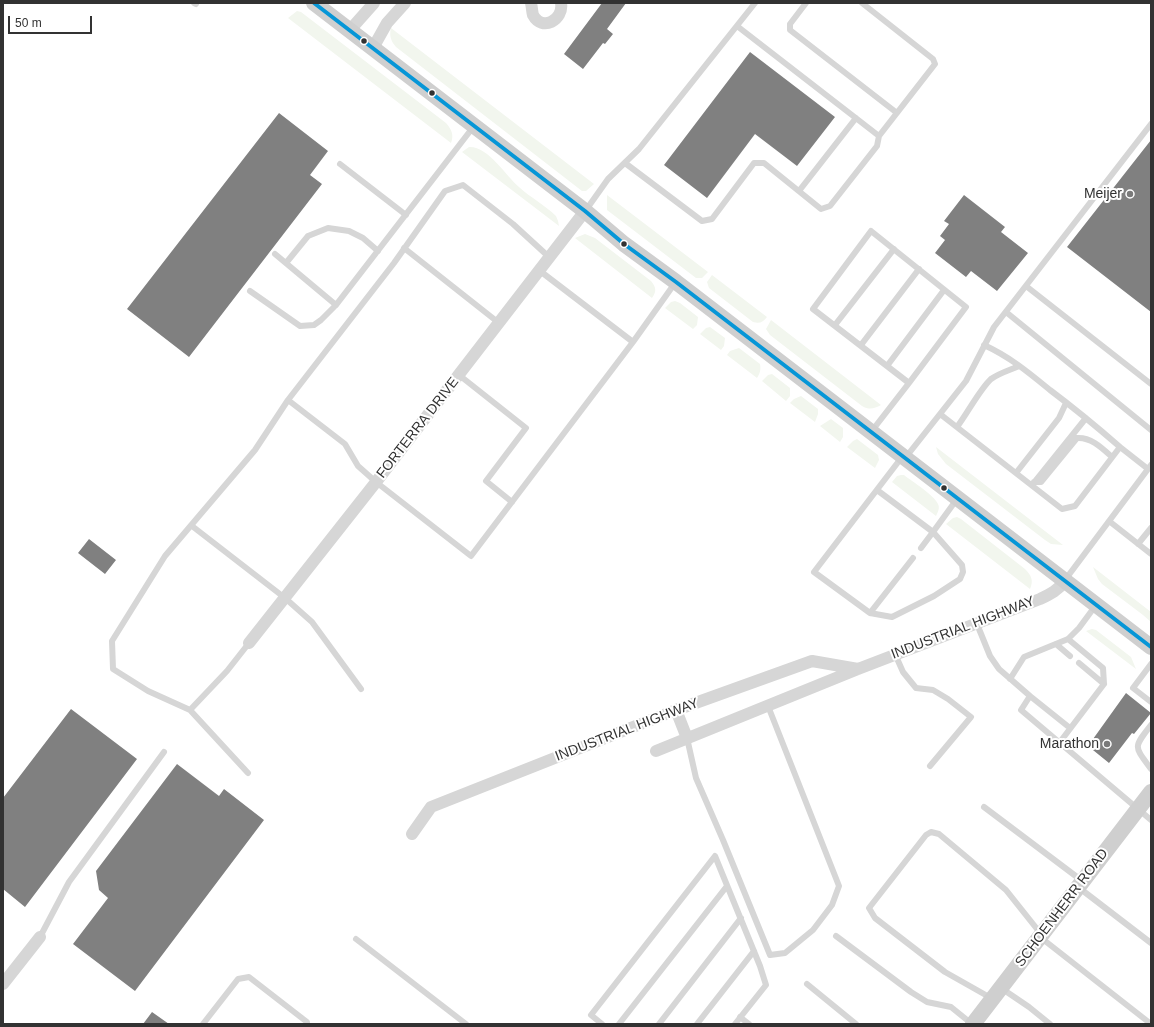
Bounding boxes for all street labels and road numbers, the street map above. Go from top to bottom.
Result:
street label: FORTERRA DRIVE [373,374,463,482]
street label: INDUSTRIAL HIGHWAY [889,593,1037,663]
street label: INDUSTRIAL HIGHWAY [553,695,701,765]
street label: SCHOENHERR ROAD [1012,845,1112,971]

